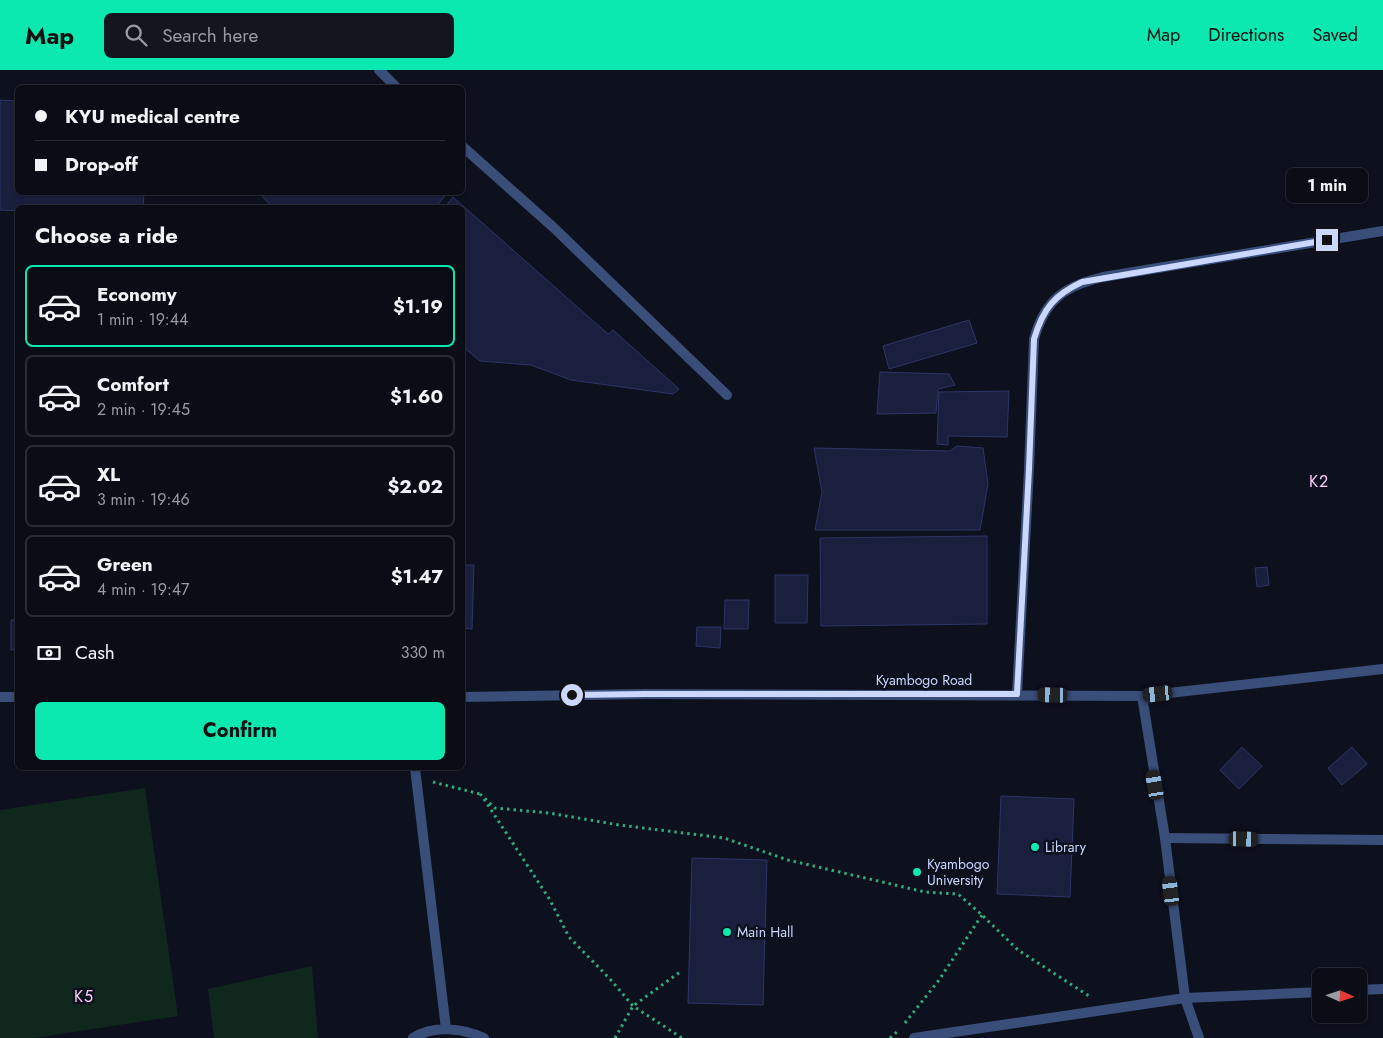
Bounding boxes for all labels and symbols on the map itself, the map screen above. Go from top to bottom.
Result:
callout: 1 min [1286,168,1368,202]
route end [1316,229,1338,251]
district label: K2 [1309,470,1329,493]
street label: Kyambogo Road [876,670,972,690]
route start [561,684,583,706]
car [1142,685,1173,703]
car [1037,687,1068,703]
car [1145,769,1164,801]
car [1228,831,1259,847]
place label: Library [1045,837,1087,857]
marker: Library [1029,841,1041,853]
place label: Kyambogo University [927,854,990,890]
marker: Kyambogo University [911,866,923,878]
car [1161,875,1180,907]
place label: Main Hall [737,922,793,942]
marker: Main Hall [721,926,733,938]
north arrow [1312,968,1368,1022]
district label: K5 [74,985,94,1008]

